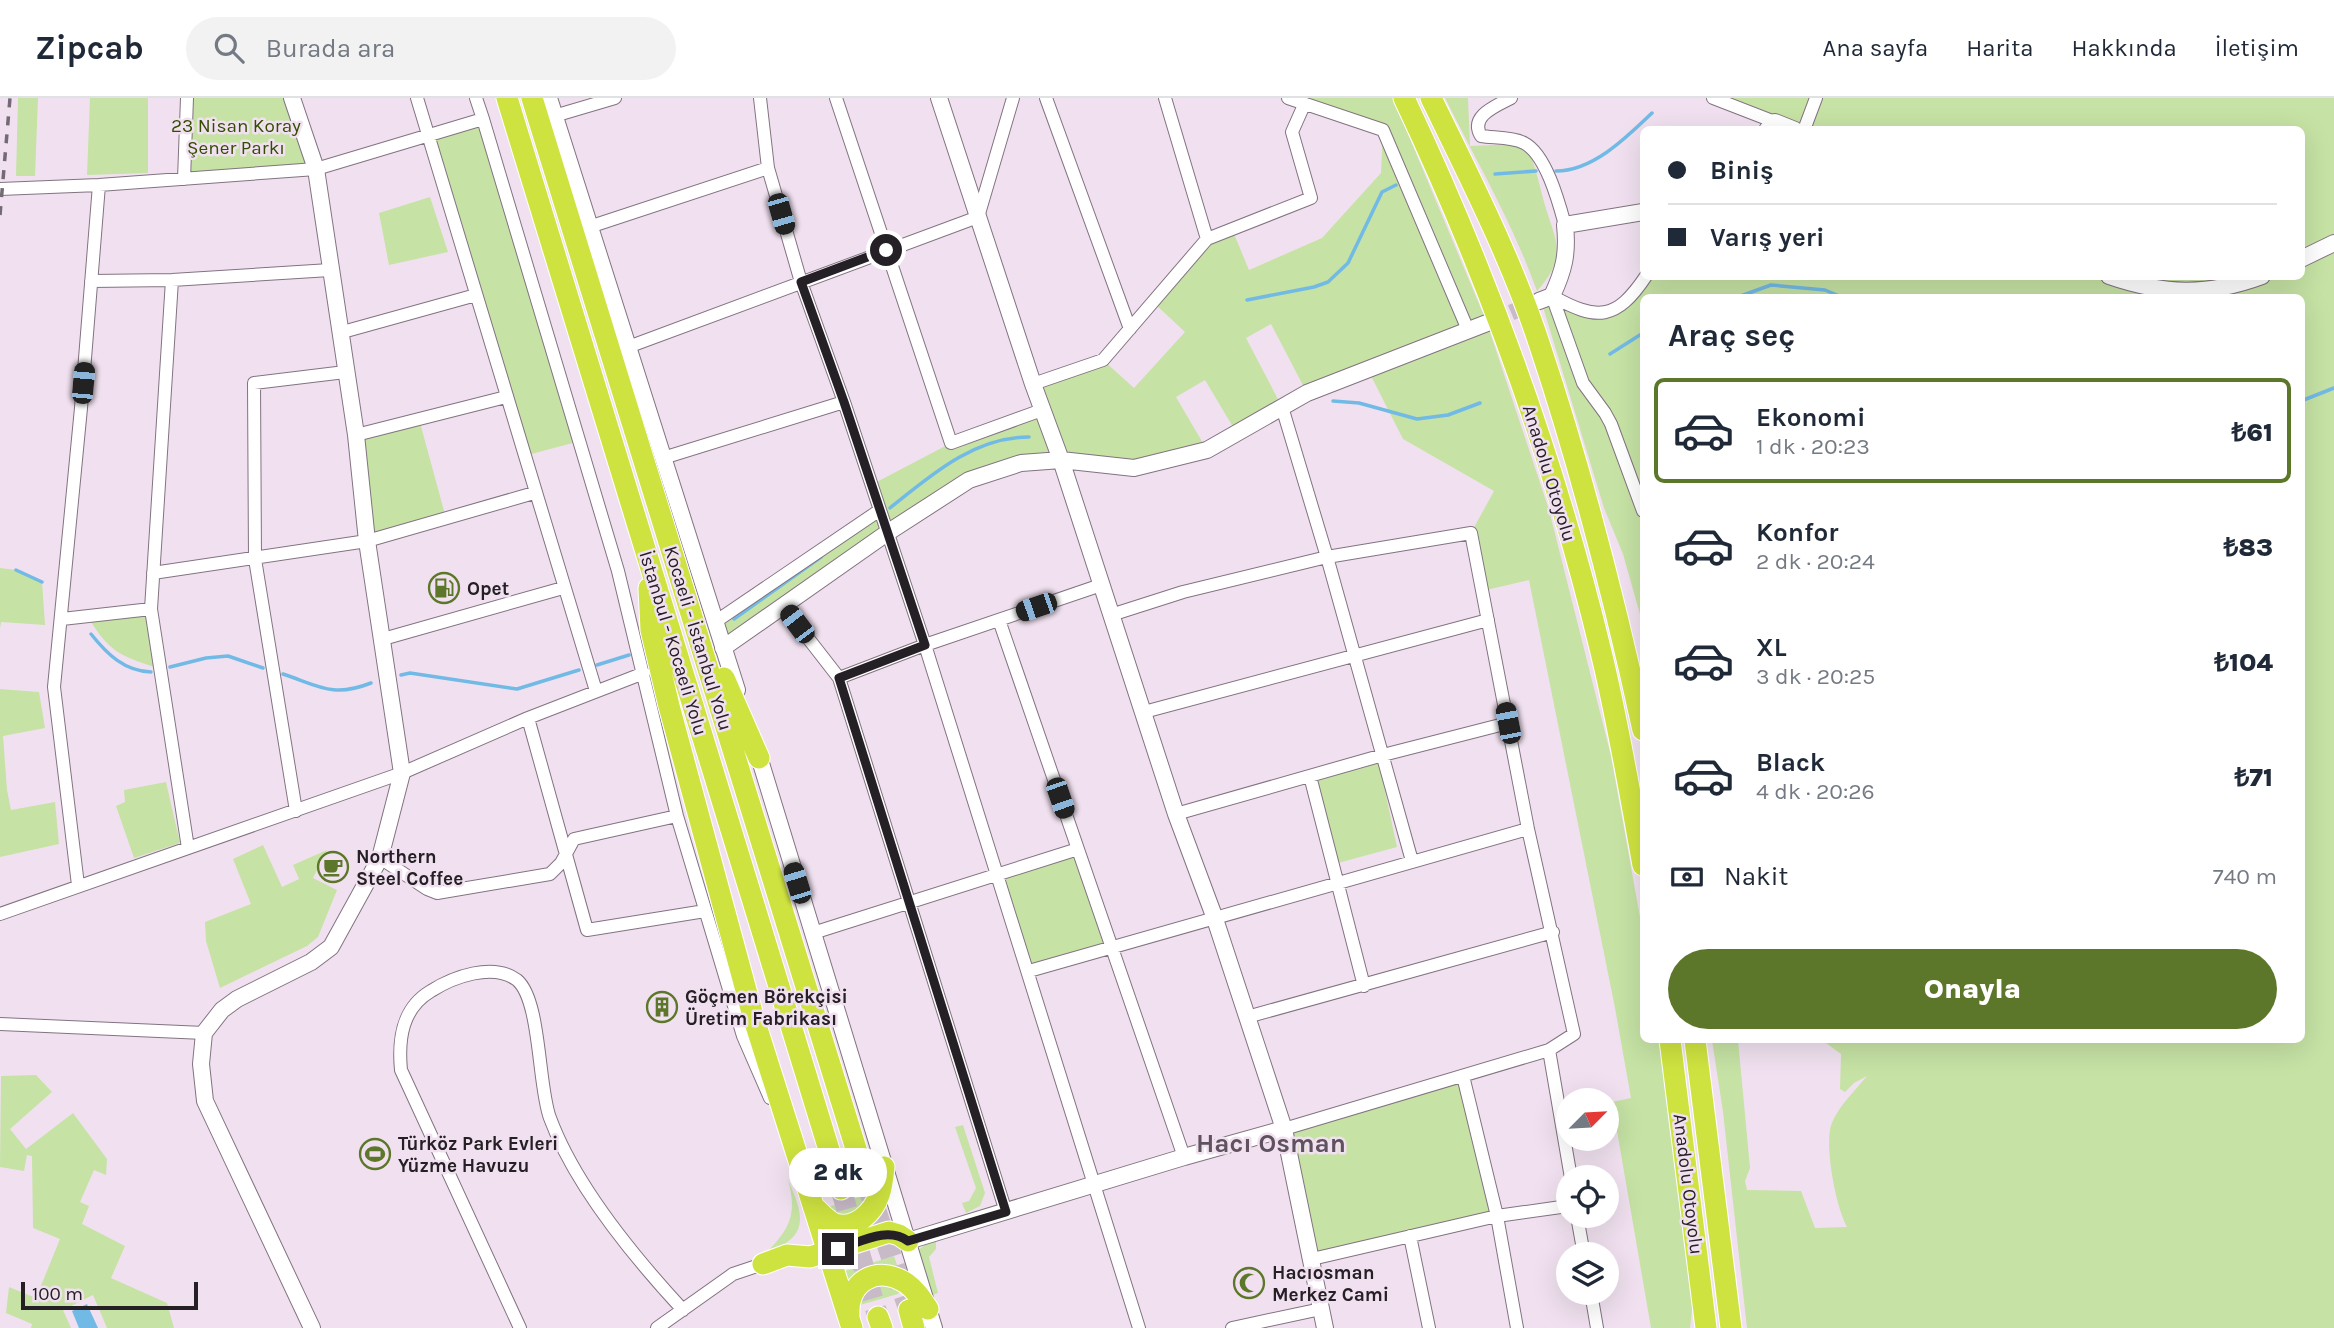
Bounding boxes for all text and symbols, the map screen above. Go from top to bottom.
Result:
search box [186,17,676,80]
text: Zipcab [35,29,144,67]
icon: search [210,29,248,67]
text: Burada ara [266,33,395,64]
text: Ana sayfa [1823,34,1928,62]
text: Harita [1966,34,2033,62]
text: Hakkında [2071,34,2177,62]
text: İletişim [2215,34,2299,62]
park label: 23 Nisan Koray Şener Parkı [171,115,301,159]
text: Biniş [1710,155,1774,186]
car [766,191,797,237]
text: Varış yeri [1710,222,1824,253]
route start [870,234,902,266]
text: Araç seç [1668,317,1795,354]
car [71,361,96,405]
icon: car [1672,399,1735,462]
street label: Anadolu Otoyolu [1518,402,1580,544]
text: Ekonomi [1756,402,1865,433]
text: ₺61 [2231,417,2273,448]
text: 1 dk · 20:23 [1756,433,1870,460]
icon: car [1672,514,1735,577]
text: Konfor [1756,517,1838,548]
text: ₺83 [2223,532,2273,563]
street label: Kocaeli - İstanbul Yolu [659,543,737,733]
street label: İstanbul - Kocaeli Yolu [634,548,712,738]
text: 2 dk · 20:24 [1756,548,1875,575]
fuel station icon: Opet [427,571,461,605]
place label: Opet [467,578,509,600]
car [1013,590,1060,624]
car [776,601,819,647]
icon: car [1672,629,1735,692]
text: XL [1756,632,1787,663]
text: ₺104 [2214,647,2273,678]
text: 3 dk · 20:25 [1756,663,1875,690]
car [1494,700,1523,746]
icon: car [1672,744,1735,807]
text: Black [1756,747,1825,778]
text: ₺71 [2234,762,2273,793]
car [1044,775,1077,821]
text: 4 dk · 20:26 [1756,778,1875,805]
place label: Northern Steel Coffee [356,846,463,890]
cafe icon: Northern Steel Coffee [316,850,350,884]
icon: cash [1668,858,1706,896]
car [781,860,814,906]
text: Nakit [1724,861,1788,892]
text: 740 m [2213,863,2277,890]
button: Onayla [1668,949,2277,1029]
place label: Göçmen Börekçisi Üretim Fabrikası [685,986,848,1030]
building icon: Göçmen Börekçisi Üretim Fabrikası [645,990,679,1024]
north arrow [1556,1088,1619,1152]
map controls [1556,1088,1619,1305]
street label: Anadolu Otoyolu [1668,1112,1708,1256]
district label: Hacı Osman [1196,1128,1346,1159]
place label: Türköz Park Evleri Yüzme Havuzu [398,1133,558,1177]
sports icon: Türköz Park Evleri Yüzme Havuzu [358,1137,392,1171]
callout: 2 dk [789,1148,887,1196]
text: 2 dk [813,1159,863,1186]
button: locate [1556,1165,1619,1228]
route end [822,1233,854,1265]
button: layers [1556,1242,1619,1305]
place label: Hacıosman Merkez Cami [1272,1262,1389,1306]
mosque icon: Hacıosman Merkez Cami [1232,1266,1266,1300]
scale bar [21,1279,198,1311]
text: 100 m [32,1283,83,1305]

